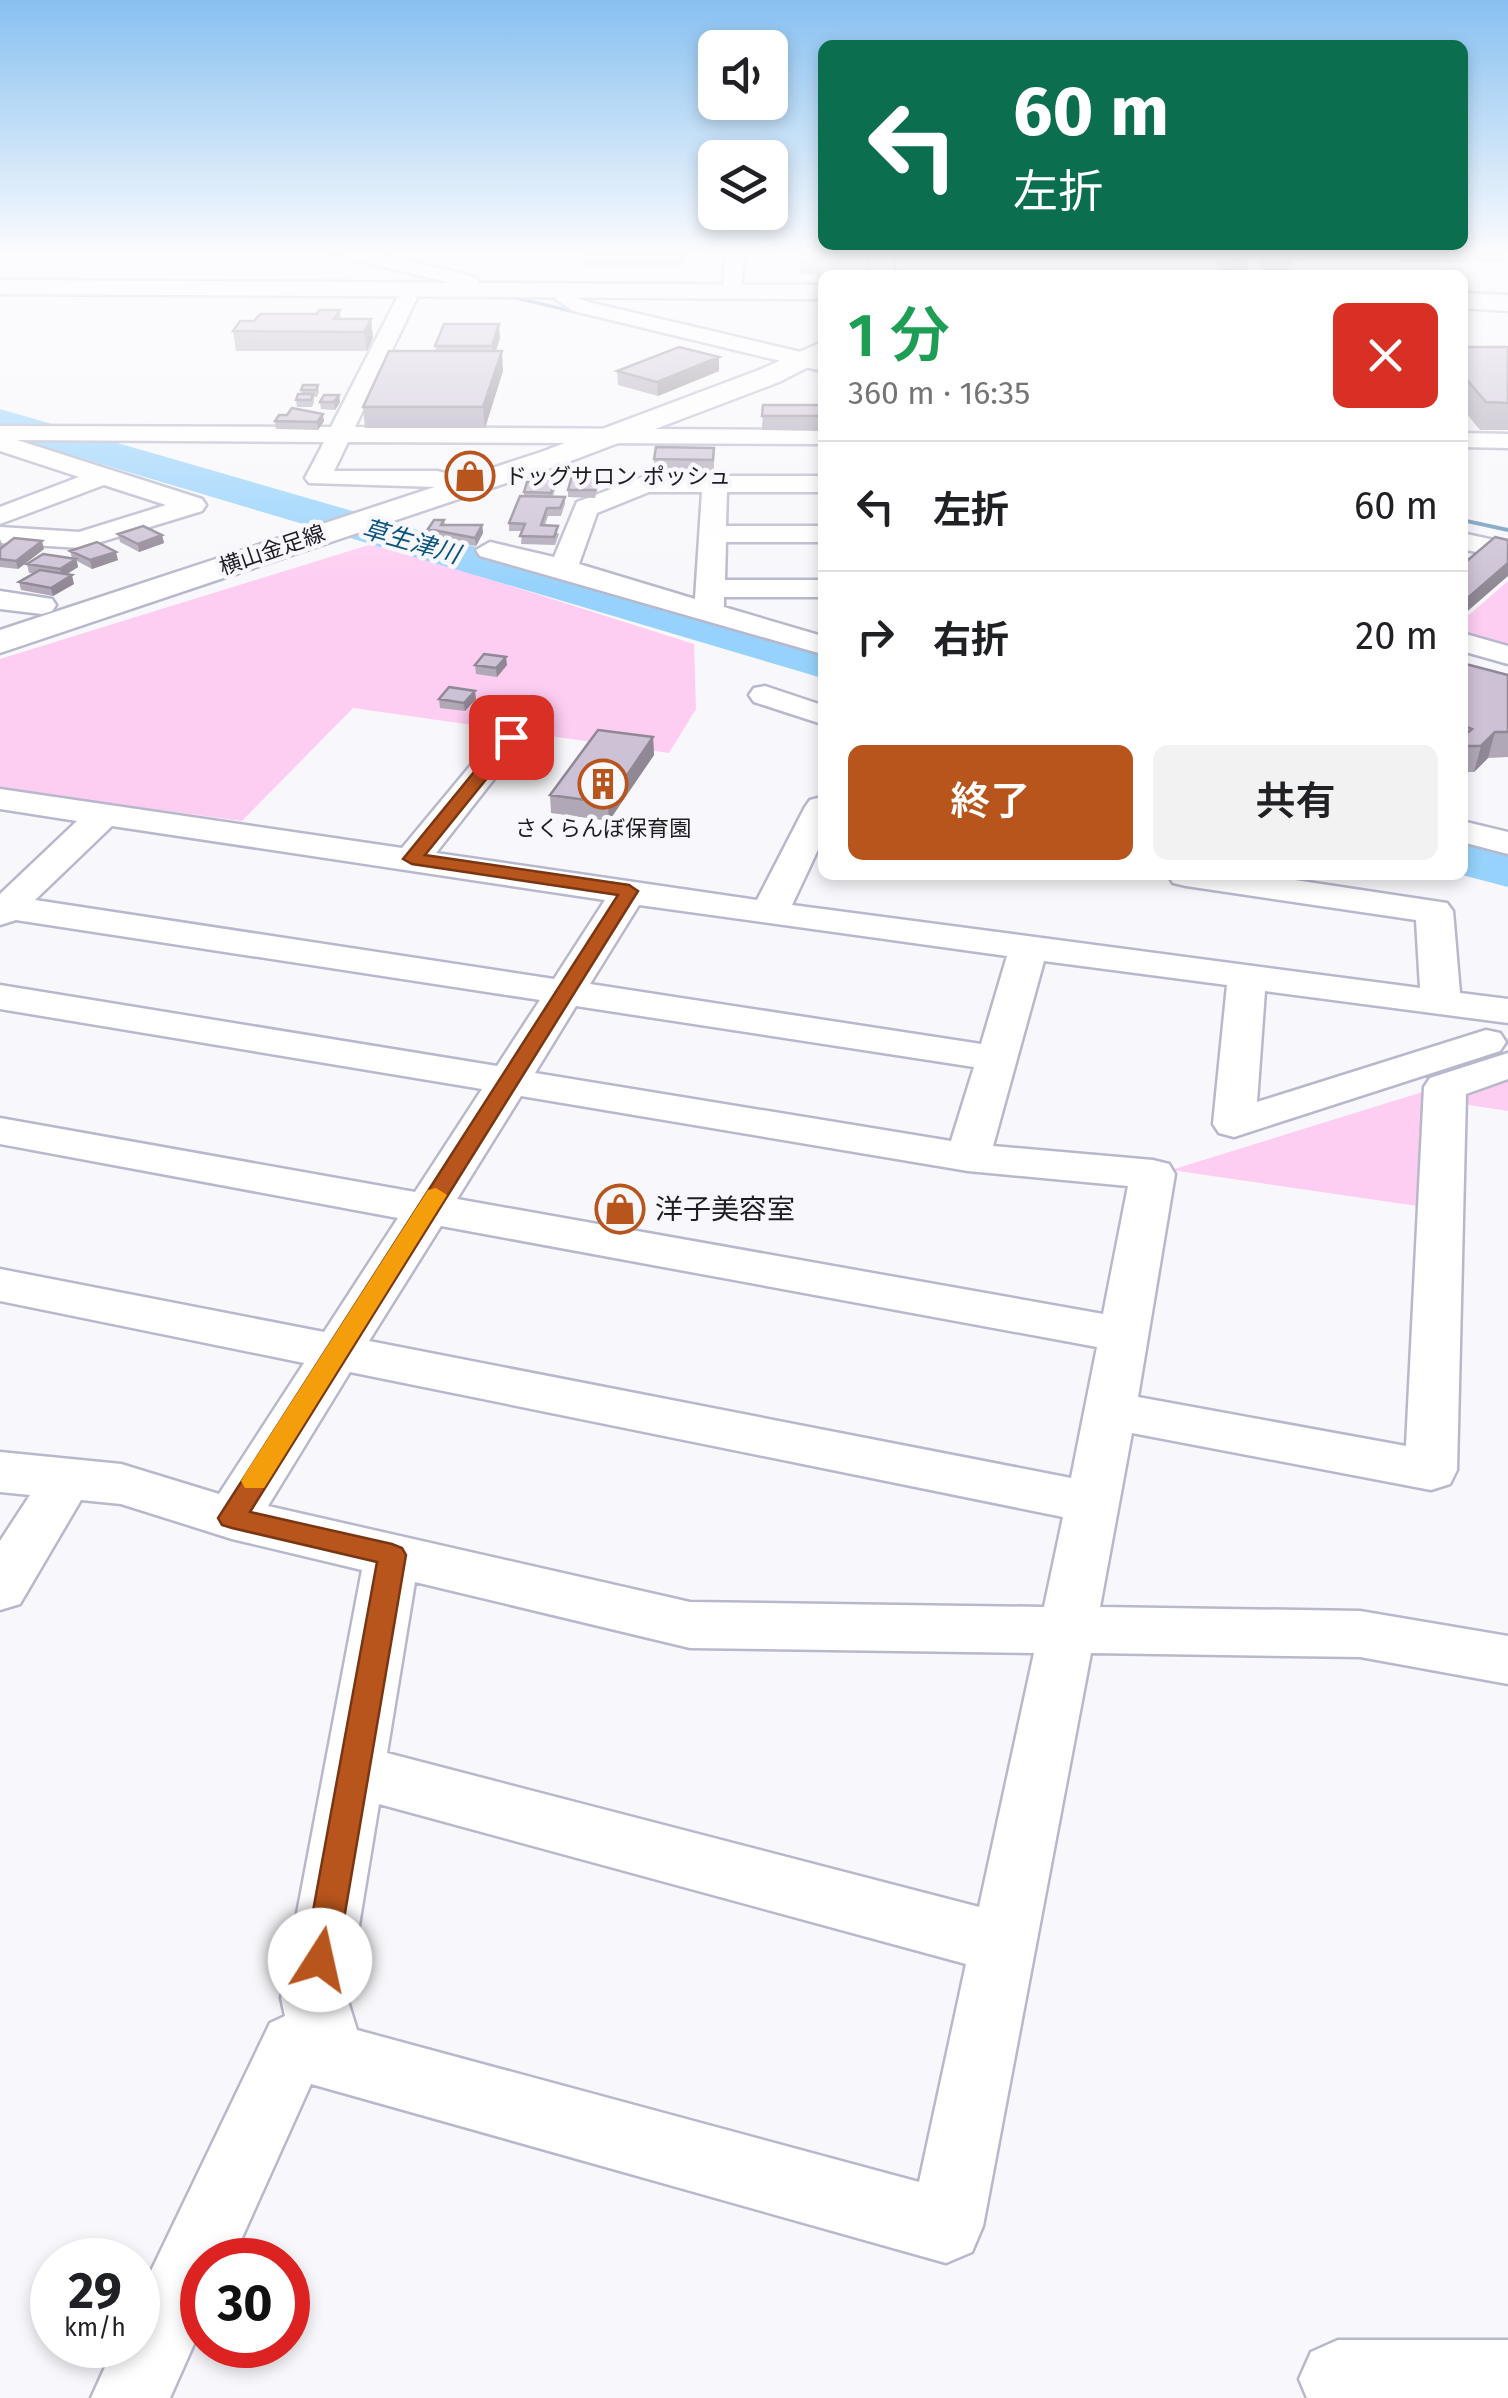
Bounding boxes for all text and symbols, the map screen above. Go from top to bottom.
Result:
map controls [698,30,788,230]
button: sound [698,30,788,120]
text: 60 m [1013,70,1169,154]
icon: left [848,80,978,210]
button: layers [698,140,788,230]
text: 左折 [1013,165,1103,219]
text: 1 分 [848,300,950,372]
button: close [1333,303,1438,408]
text: 360 m · 16:35 [848,374,1030,412]
shop icon: ドッグサロン ポッシュ [444,450,496,502]
place label: ドッグサロン ポッシュ [505,463,731,490]
icon: left [848,479,903,534]
text: 60 m [1354,483,1438,529]
text: 左折 [933,487,1009,533]
water label: 草生津川 [359,514,466,571]
street label: 横山金足線 [216,519,328,581]
icon: right [848,609,903,664]
text: 20 m [1355,613,1438,659]
text: 右折 [933,617,1009,663]
pin [469,695,554,780]
icon: arrive [484,710,539,765]
button: 終了 [848,745,1133,860]
button: 共有 [1153,745,1438,860]
building icon: さくらんぼ保育園 [577,758,629,810]
place label: さくらんぼ保育園 [515,815,691,842]
shop icon: 洋子美容室 [594,1183,646,1235]
place label: 洋子美容室 [655,1193,795,1226]
position arrow [268,1908,372,2012]
speed limit sign: 30 [180,2238,310,2368]
text: 29 [68,2261,122,2321]
text: km/h [64,2313,126,2343]

